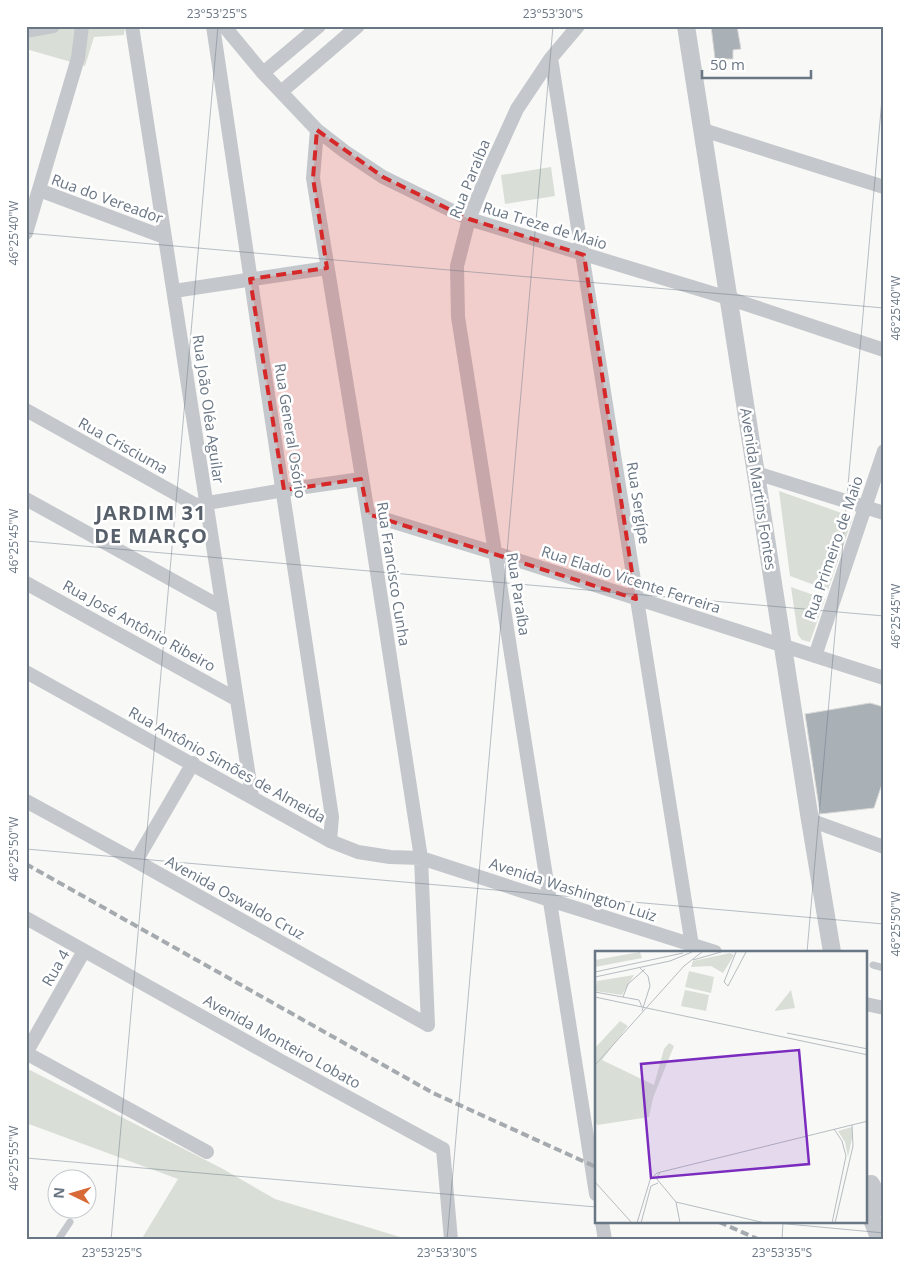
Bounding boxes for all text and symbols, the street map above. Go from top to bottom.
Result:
text: 23°53'25"S [187,5,247,22]
text: 23°53'30"S [523,5,583,22]
scale bar [702,48,811,80]
text: 50 m [710,54,745,74]
street label: Rua Paraíba [444,136,494,221]
street label: Rua do Vereador [49,169,166,228]
street label: Rua Treze de Maio [481,197,610,253]
text: 46°25'40"W [5,201,22,265]
text: 46°25'40"W [887,276,904,340]
street label: Rua João Oléa Aguilar [189,333,229,485]
street label: Rua General Osório [270,362,312,500]
street label: Avenida Martins Fontes [736,406,782,571]
street label: Rua Crisciuma [75,412,172,478]
street label: Rua Sergípe [623,460,655,545]
street label: Rua Primeiro de Maio [799,473,867,622]
district label: JARDIM 31 DE MARÇO [94,499,208,549]
street label: Rua Francisco Cunha [373,500,415,647]
text: 46°25'45"W [5,509,22,573]
street label: Rua Eladio Vicente Ferreira [539,541,723,618]
street label: Rua Paraíba [503,551,535,637]
street label: Rua José Antônio Ribeiro [60,575,219,676]
text: 46°25'45"W [887,584,904,648]
street label: Rua Antônio Simões de Almeida [125,701,330,827]
text: 46°25'50"W [5,817,22,881]
street label: Avenida Oswaldo Cruz [162,850,309,944]
street label: Avenida Washington Luiz [487,853,660,926]
text: 46°25'50"W [887,892,904,956]
street label: Rua 4 [37,945,74,990]
inset map [595,951,868,1224]
street label: Avenida Monteiro Lobato [200,990,365,1093]
text: 46°25'55"W [5,1126,22,1190]
north arrow [48,1168,98,1218]
text: N [49,1186,69,1199]
text: 23°53'25"S [82,1244,142,1261]
text: 23°53'30"S [417,1244,477,1261]
text: 23°53'35"S [752,1244,812,1261]

